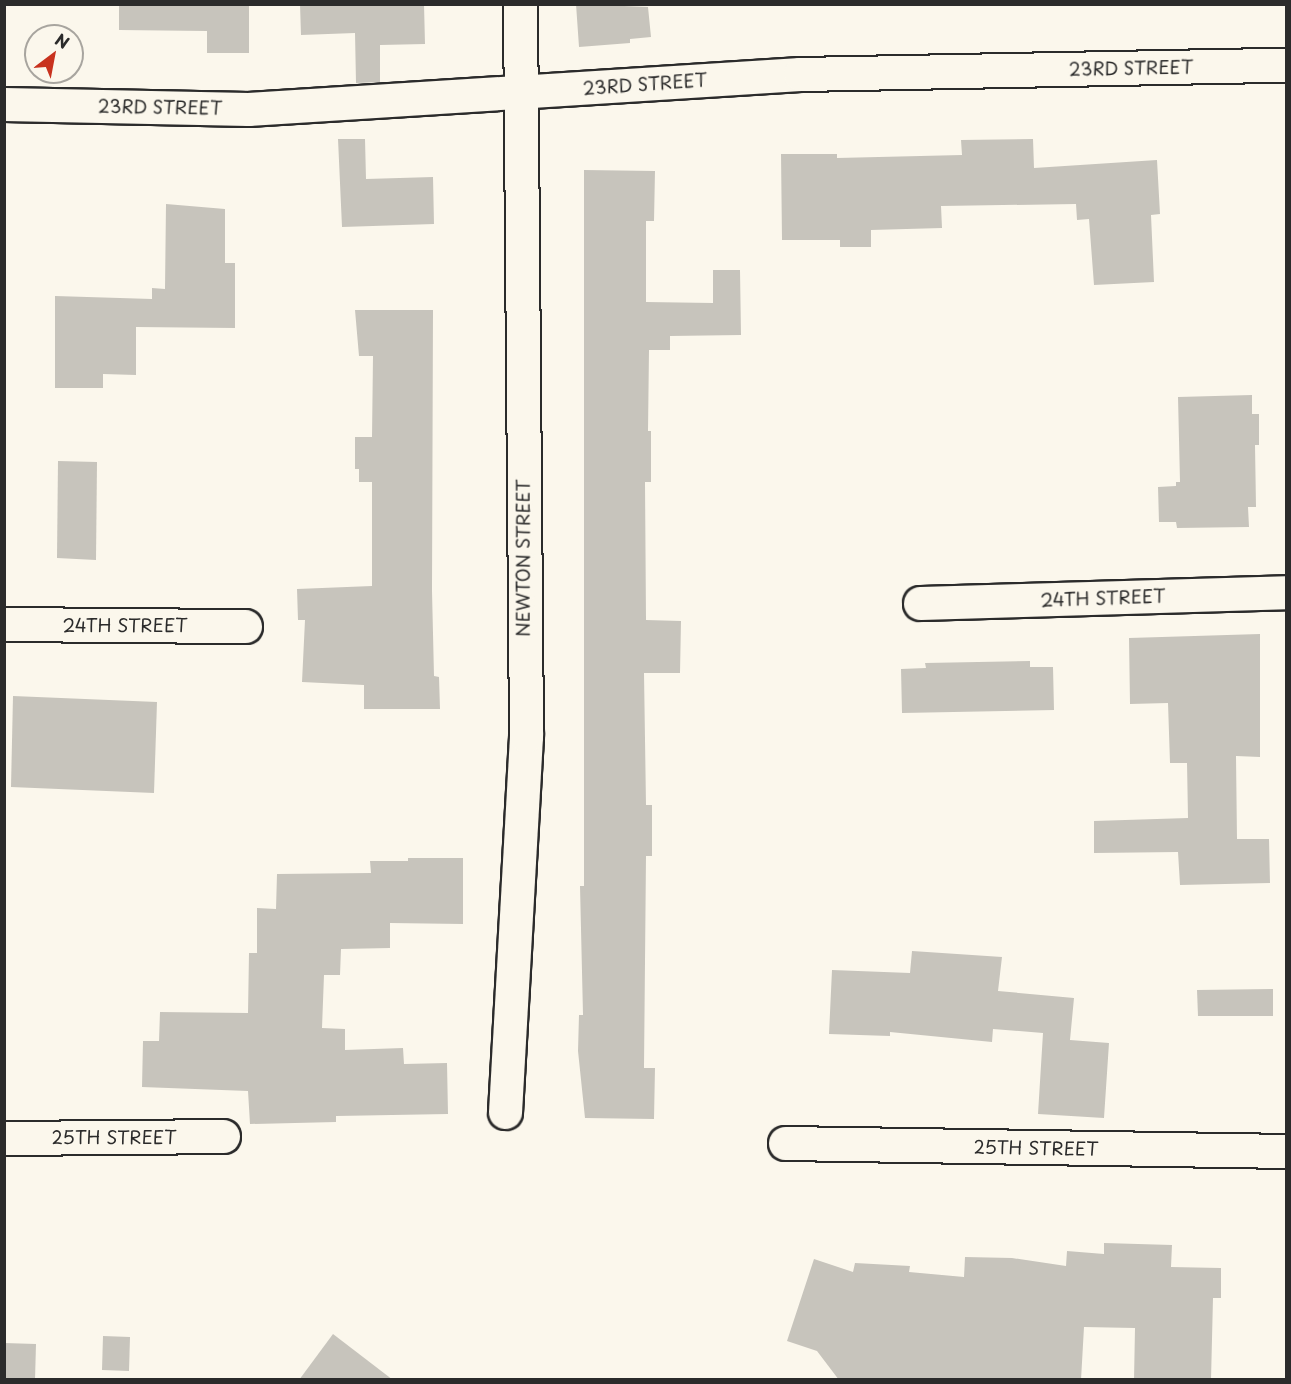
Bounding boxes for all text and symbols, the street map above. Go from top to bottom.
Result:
north arrow [24,24,84,84]
text: N [51,27,74,54]
street label: 23RD STREET [1067,56,1195,80]
street label: 23RD STREET [581,69,709,99]
street label: 23RD STREET [96,95,224,119]
street label: NEWTON STREET [512,478,534,638]
street label: 24TH STREET [1039,585,1167,611]
street label: 24TH STREET [62,614,188,636]
street label: 25TH STREET [51,1126,177,1148]
street label: 25TH STREET [973,1136,1099,1160]

